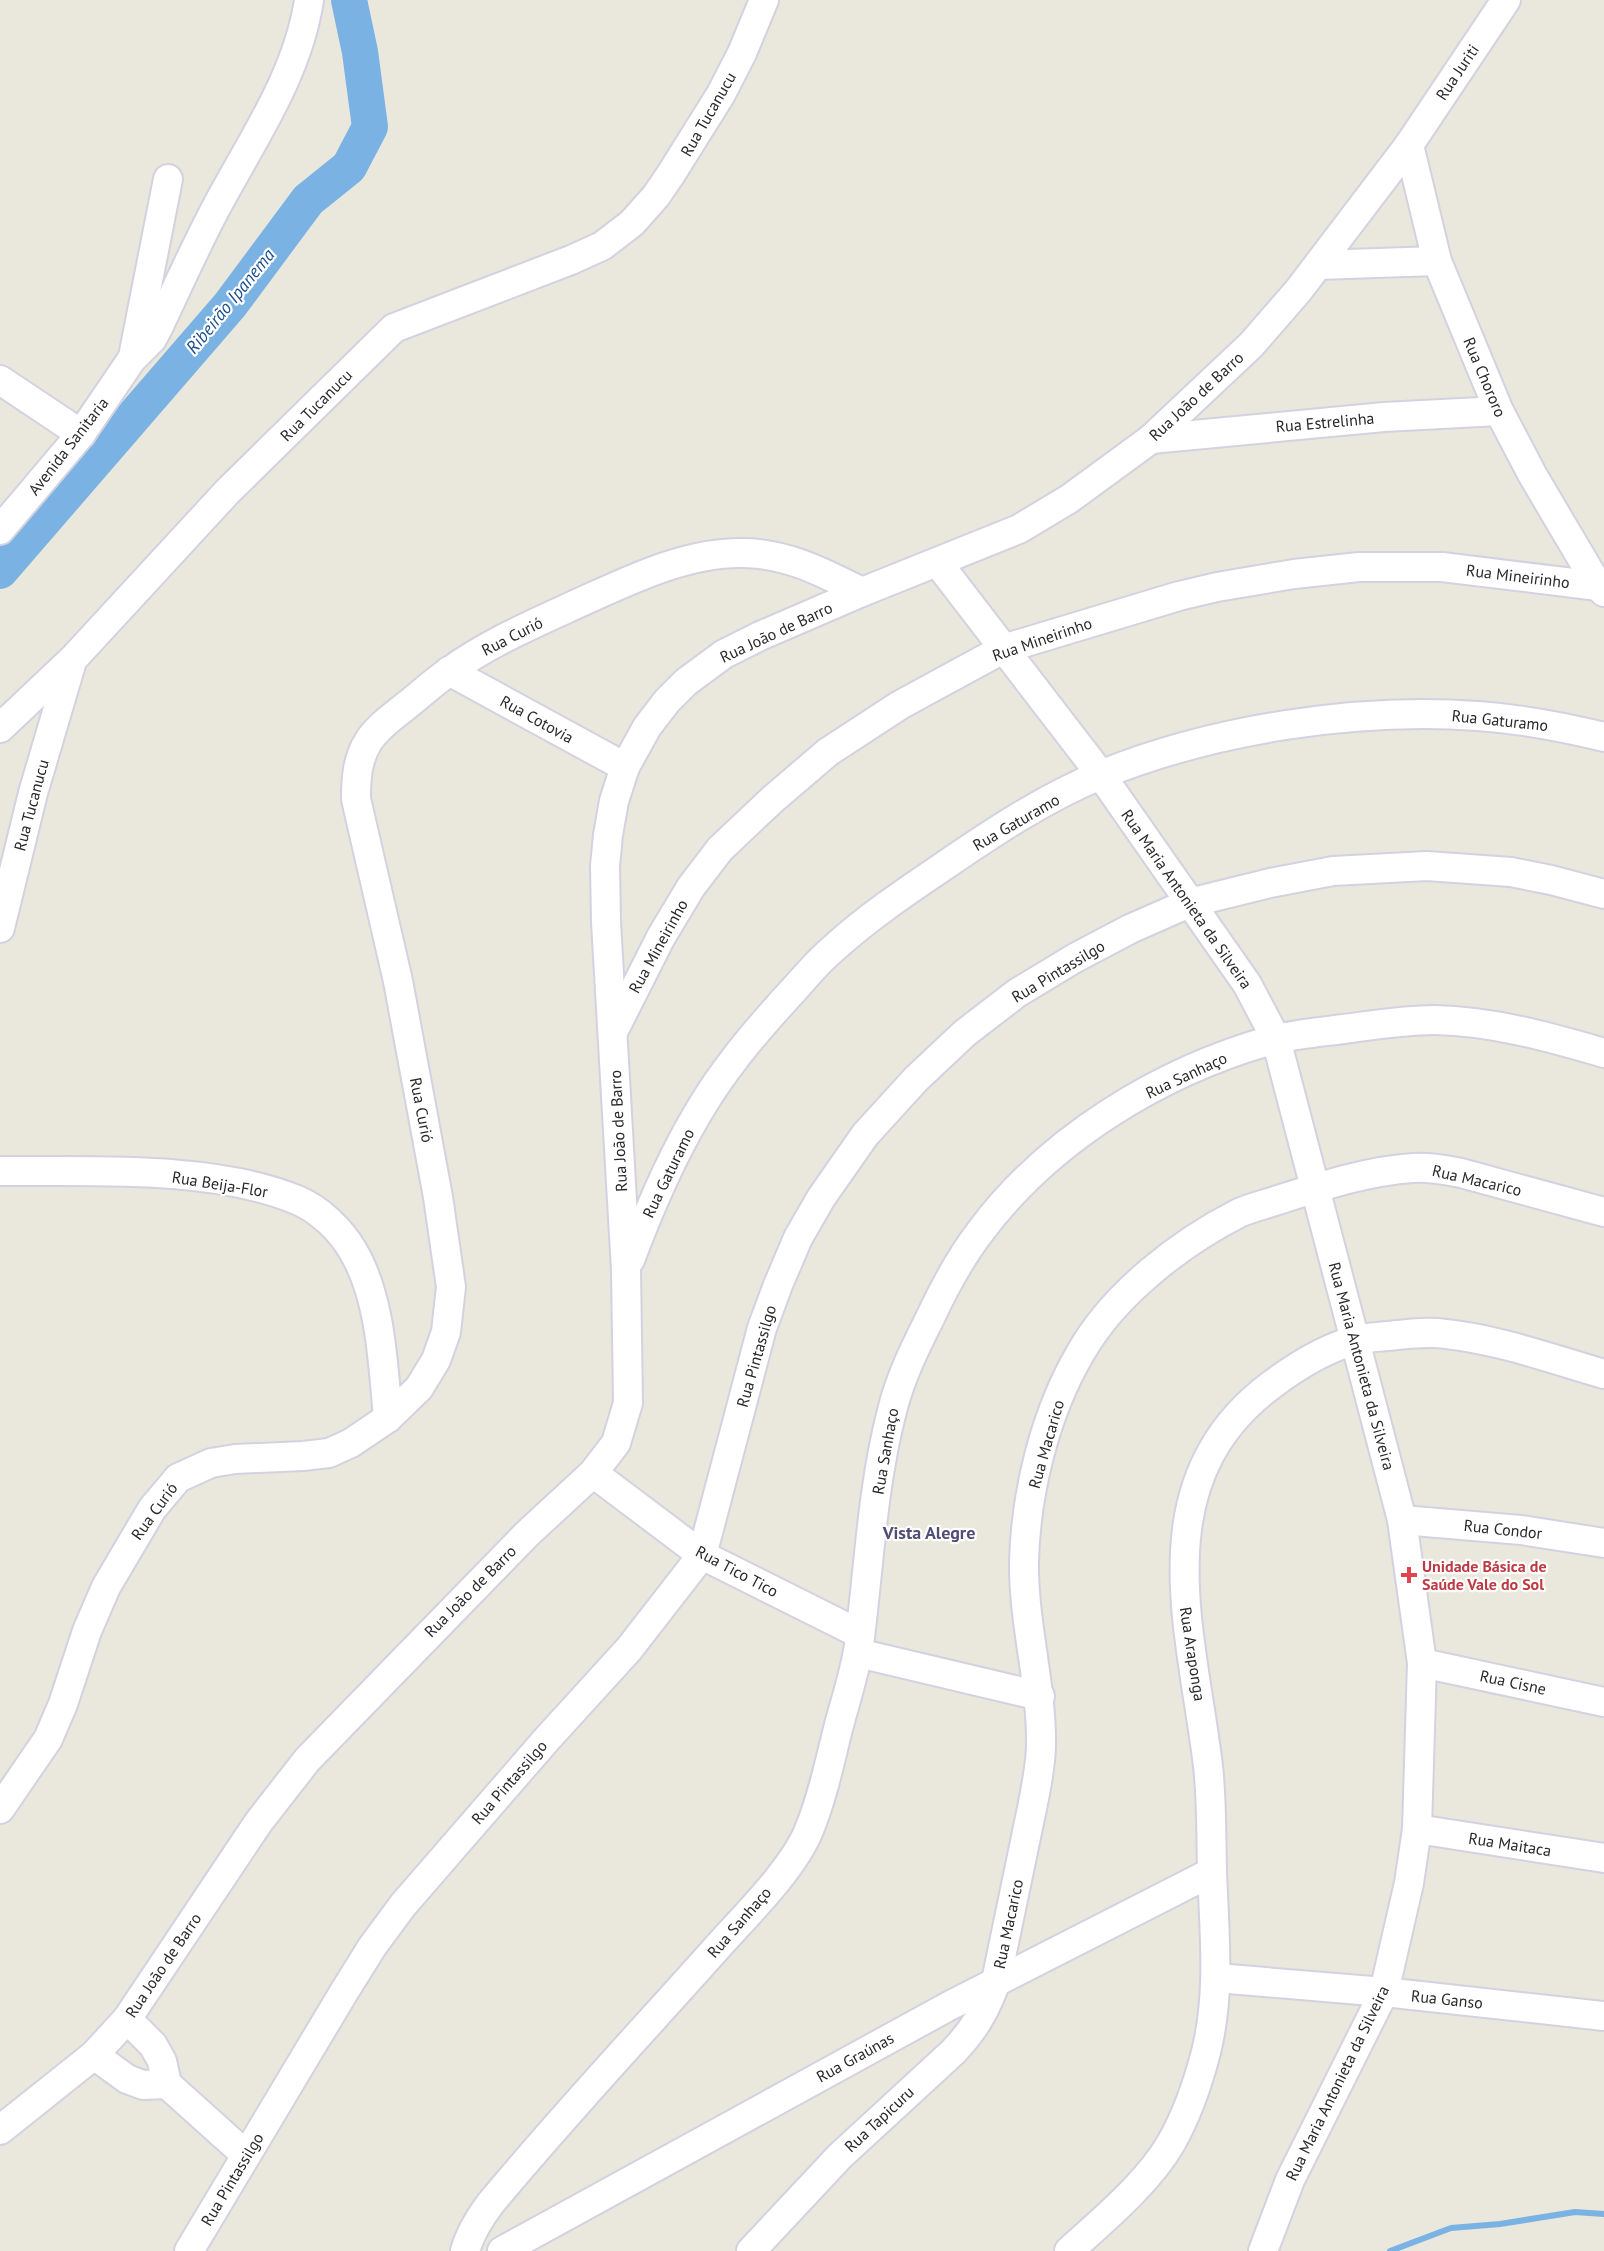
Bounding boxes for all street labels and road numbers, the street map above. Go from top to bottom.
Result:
street label: Rua Juriti [1431,40,1483,104]
street label: Rua Tucanucu [676,68,740,160]
street label: Rua Chororo [1459,334,1511,420]
street label: Rua João de Barro [1145,347,1247,445]
street label: Rua Tucanucu [276,365,356,445]
street label: Avenida Sanitaria [24,393,112,499]
street label: Rua Estrelinha [1275,408,1375,436]
street label: Rua Mineirinho [1465,560,1571,592]
street label: Rua João de Barro [717,597,835,667]
street label: Rua Curió [478,612,546,660]
street label: Rua Mineirinho [990,613,1094,665]
street label: Rua Cotovia [497,691,577,747]
street label: Rua Gaturamo [1451,705,1549,735]
street label: Rua Tucanucu [9,757,53,853]
street label: Rua Gaturamo [969,789,1063,855]
street label: Rua Maria Antonieta da Silveira [1117,805,1257,993]
street label: Rua Mineirinho [624,896,692,996]
street label: Rua Pintassilgo [1008,935,1108,1007]
street label: Rua Sanhaço [1142,1047,1230,1103]
street label: Rua João de Barro [605,1070,631,1192]
street label: Rua Curió [406,1076,438,1144]
street label: Rua Gaturamo [638,1125,698,1221]
street label: Rua Macarico [1430,1160,1524,1200]
street label: Rua Beija-Flor [171,1167,270,1202]
street label: Rua Maria Antonieta da Silveira [1325,1260,1399,1472]
street label: Rua Pintassilgo [732,1303,780,1409]
street label: Rua Macarico [1024,1397,1068,1491]
street label: Rua Sanhaço [868,1406,902,1496]
street label: Rua Curió [127,1478,181,1544]
street label: Rua Condor [1463,1515,1544,1543]
street label: Rua João de Barro [420,1541,520,1641]
street label: Rua Tico Tico [692,1541,782,1601]
street label: Rua Araponga [1176,1606,1210,1702]
street label: Rua Cisne [1478,1665,1548,1699]
street label: Rua Pintassilgo [467,1736,551,1828]
street label: Rua Maitaca [1467,1828,1553,1860]
street label: Rua Macarico [989,1877,1027,1971]
street label: Rua Sanhaço [703,1882,775,1962]
street label: Rua João de Barro [121,1909,205,2021]
street label: Rua Maria Antonieta da Silveira [1281,1982,1393,2184]
street label: Rua Ganso [1410,1985,1484,2013]
street label: Rua Graúnas [813,2027,897,2086]
street label: Rua Tapicuru [840,2082,918,2156]
street label: Rua Pintassilgo [196,2129,268,2229]

